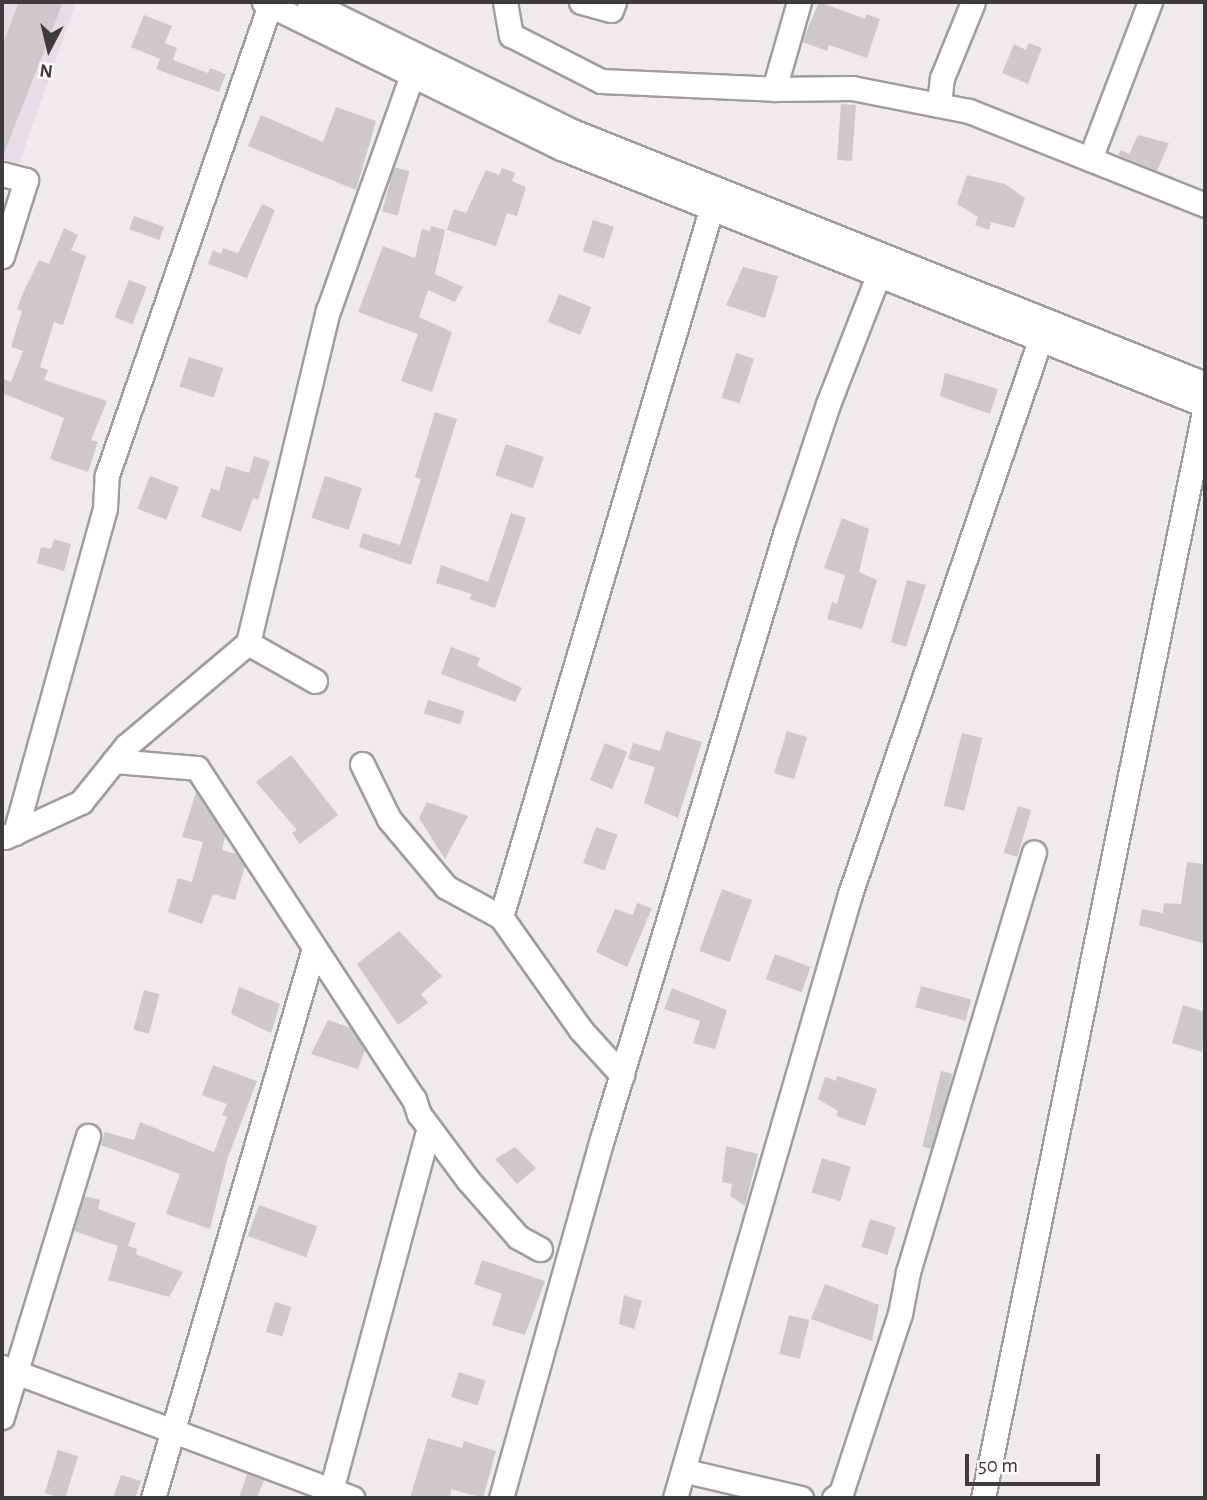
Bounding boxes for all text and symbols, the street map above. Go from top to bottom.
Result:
north arrow [14,14,84,84]
text: N [39,60,54,81]
scale bar [969,1440,1104,1484]
text: 50 m [978,1455,1018,1476]

